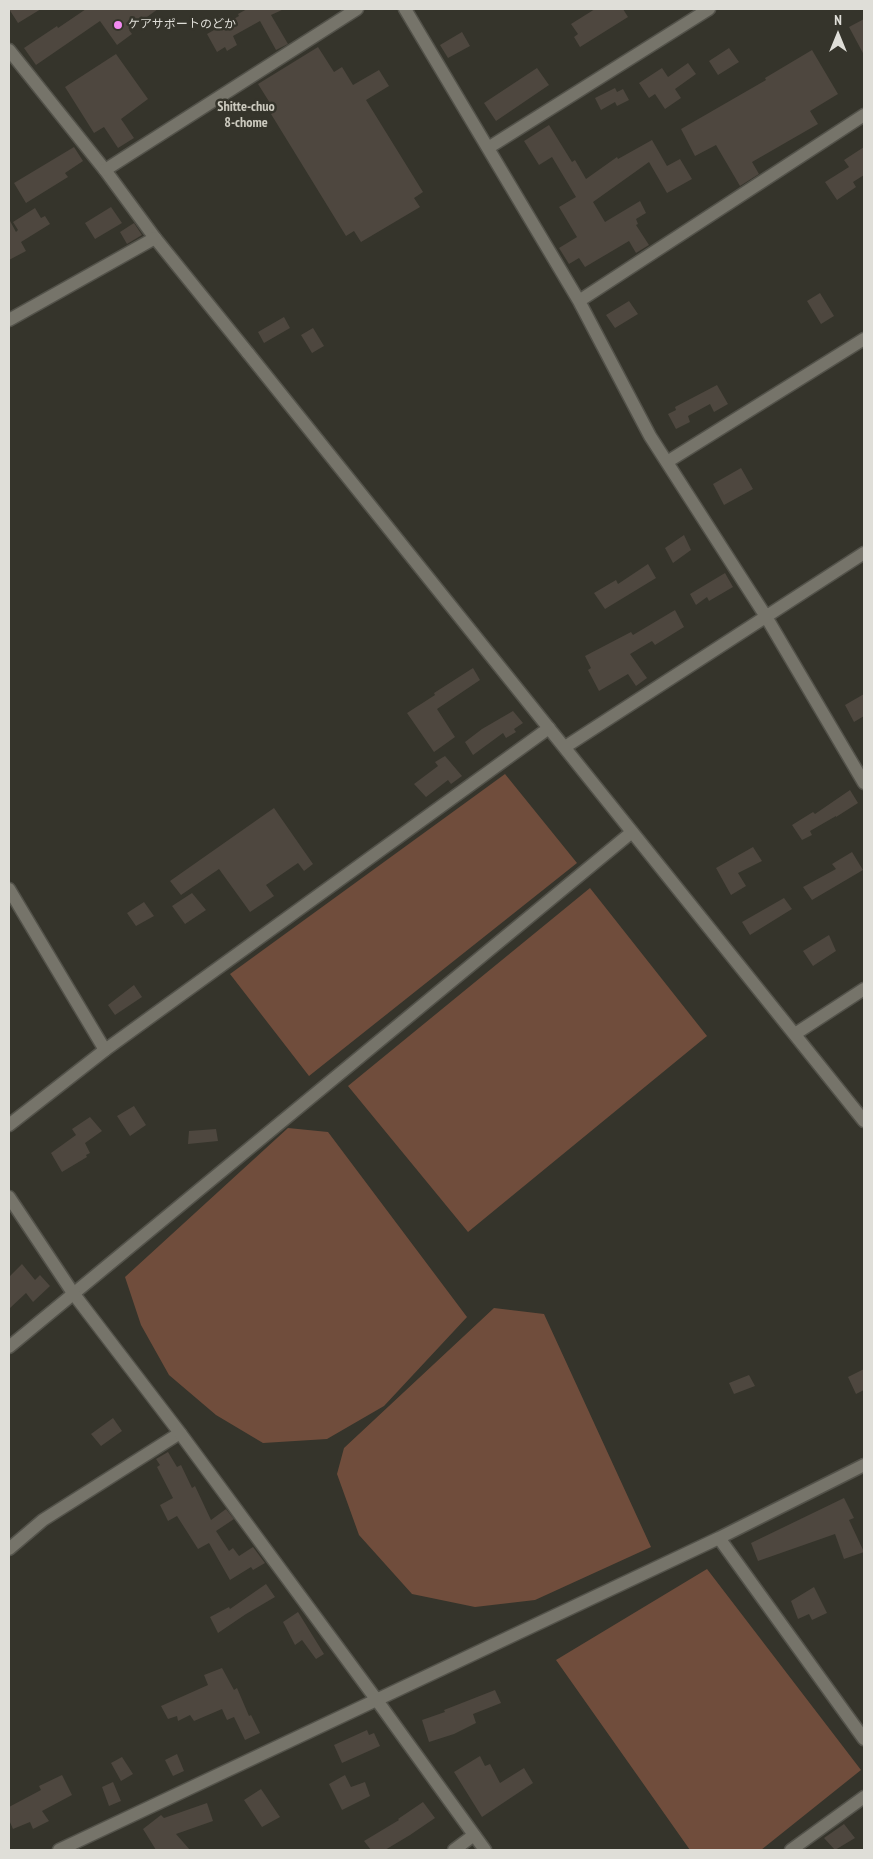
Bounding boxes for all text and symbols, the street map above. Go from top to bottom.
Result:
north arrow [813,10,863,60]
text: N [834,11,842,29]
place label: ケアサポートのどか [128,18,236,32]
marker: ケアサポートのどか [112,19,124,31]
district label: Shitte-chuo 8-chome [217,99,275,132]

